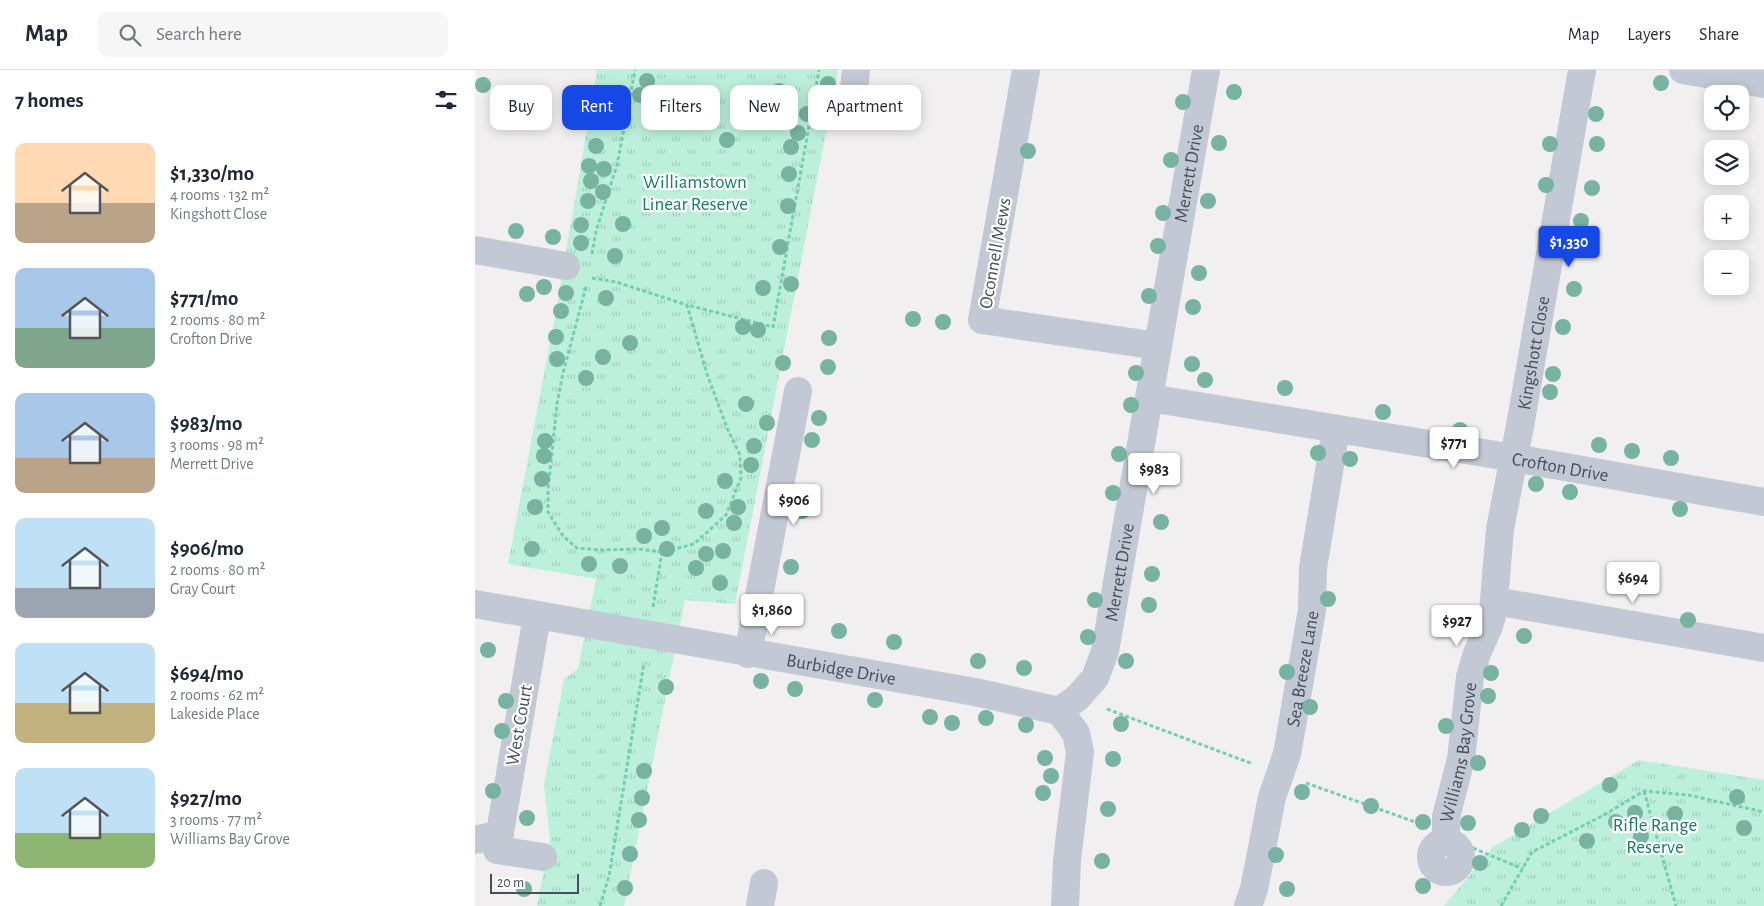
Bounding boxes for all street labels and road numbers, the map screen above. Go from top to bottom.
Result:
street label: Merrett Drive [1172,123,1207,224]
street label: Oconnell Mews [976,196,1015,310]
street label: Kingshott Close [1515,295,1553,412]
street label: Crofton Drive [1510,450,1610,485]
street label: Merrett Drive [1102,522,1138,623]
street label: Sea Breeze Lane [1284,609,1323,728]
street label: Burbidge Drive [785,651,897,689]
street label: Williams Bay Grove [1437,681,1480,825]
street label: West Court [503,683,536,767]

